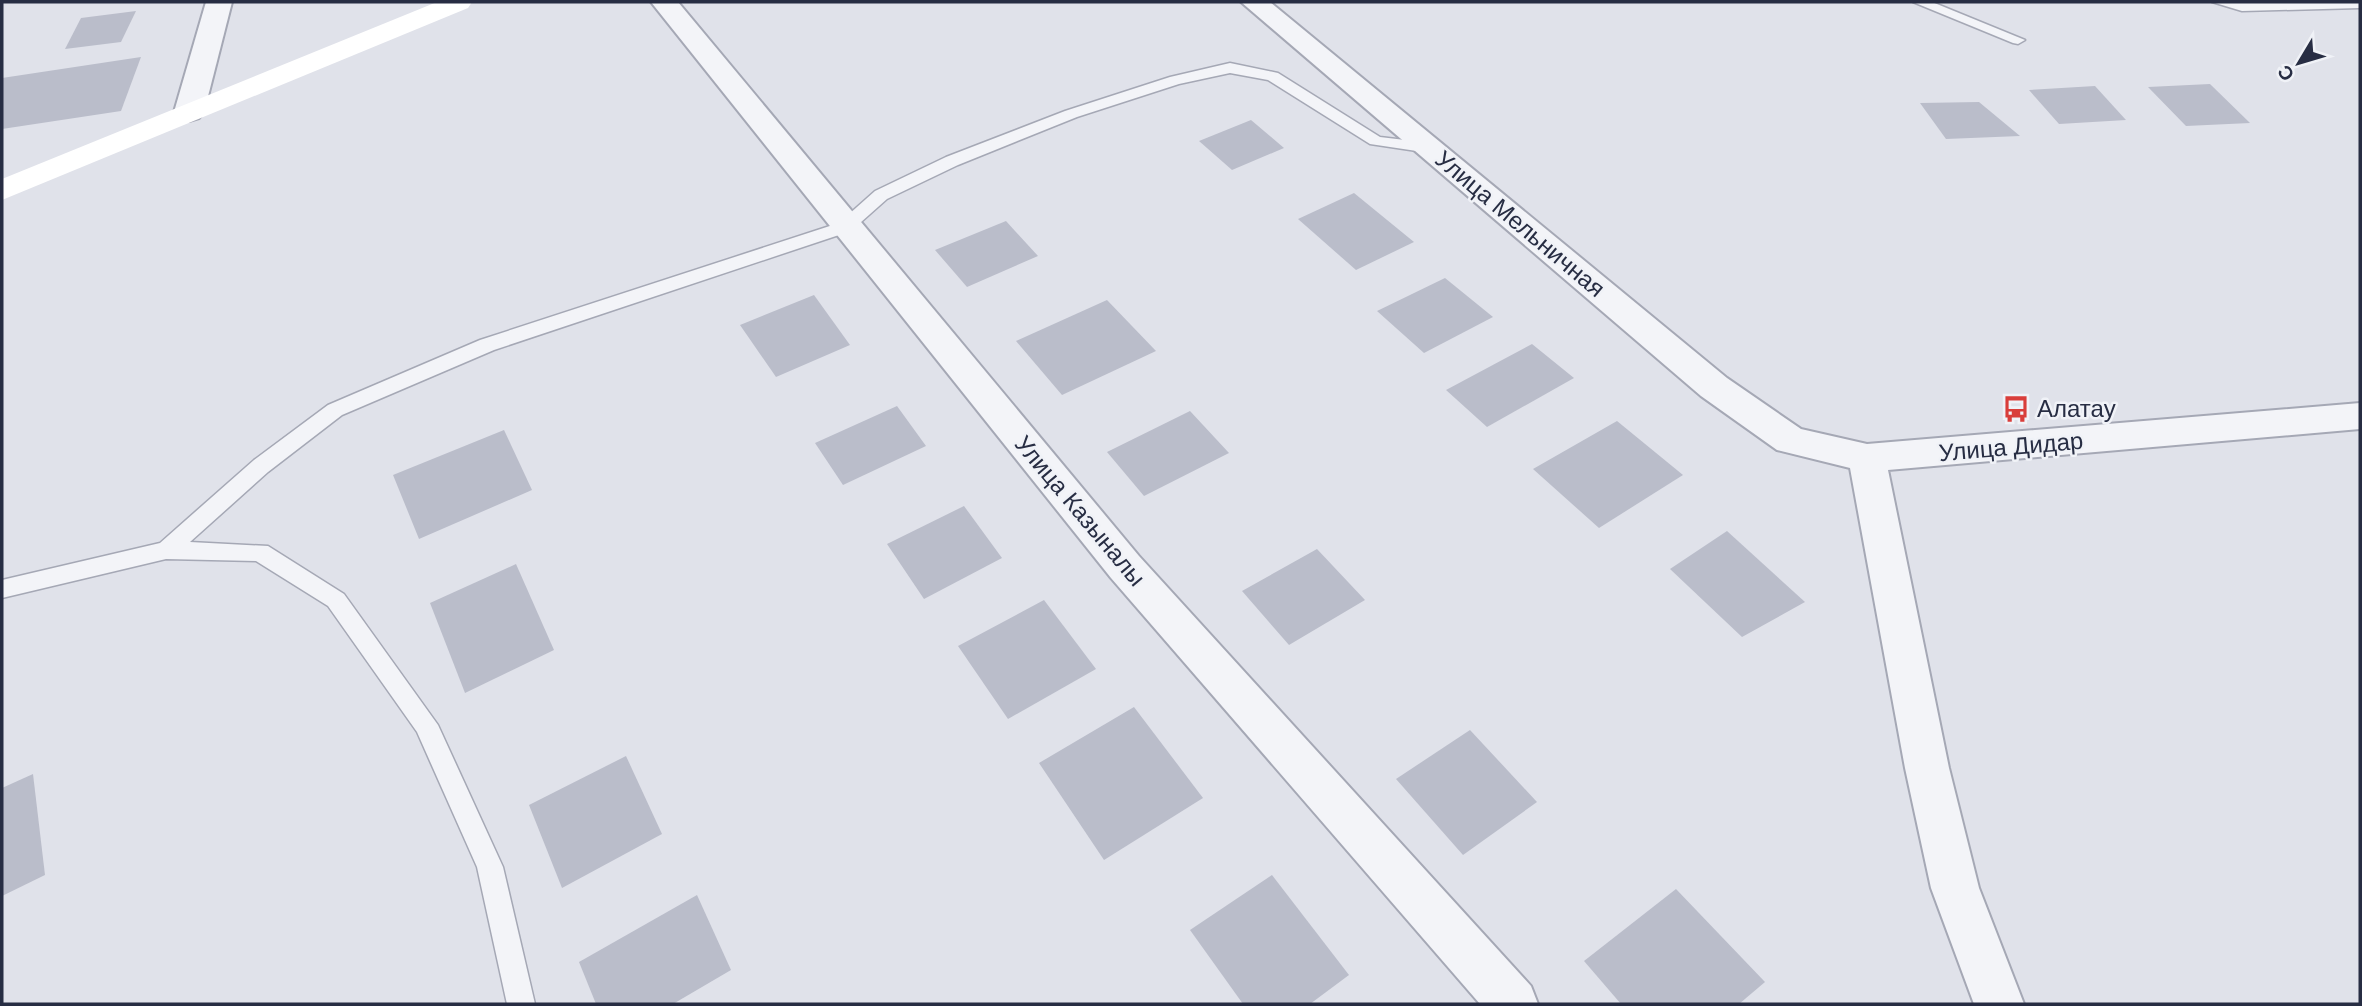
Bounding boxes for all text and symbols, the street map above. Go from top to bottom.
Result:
north arrow [2264,28,2334,98]
text: С [2272,60,2300,86]
street label: Улица Мельничная [1429,143,1612,304]
place label: Алатау [2037,393,2116,424]
bus stop icon: Алатау [2001,394,2031,424]
street label: Улица Дидар [1937,425,2084,468]
street label: Улица Казыналы [1008,429,1153,593]

